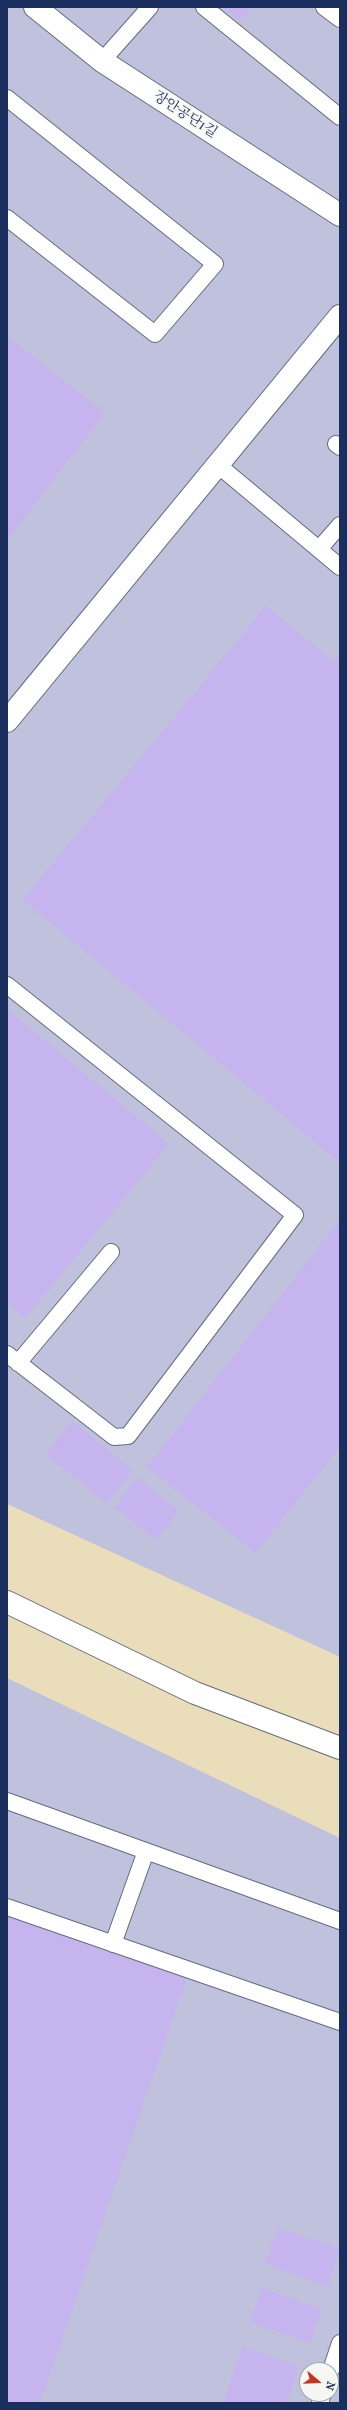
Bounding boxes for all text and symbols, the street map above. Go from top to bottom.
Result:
street label: 장안공단1길 [150,88,220,142]
north arrow [299,2362,339,2402]
text: N [322,2380,337,2392]

